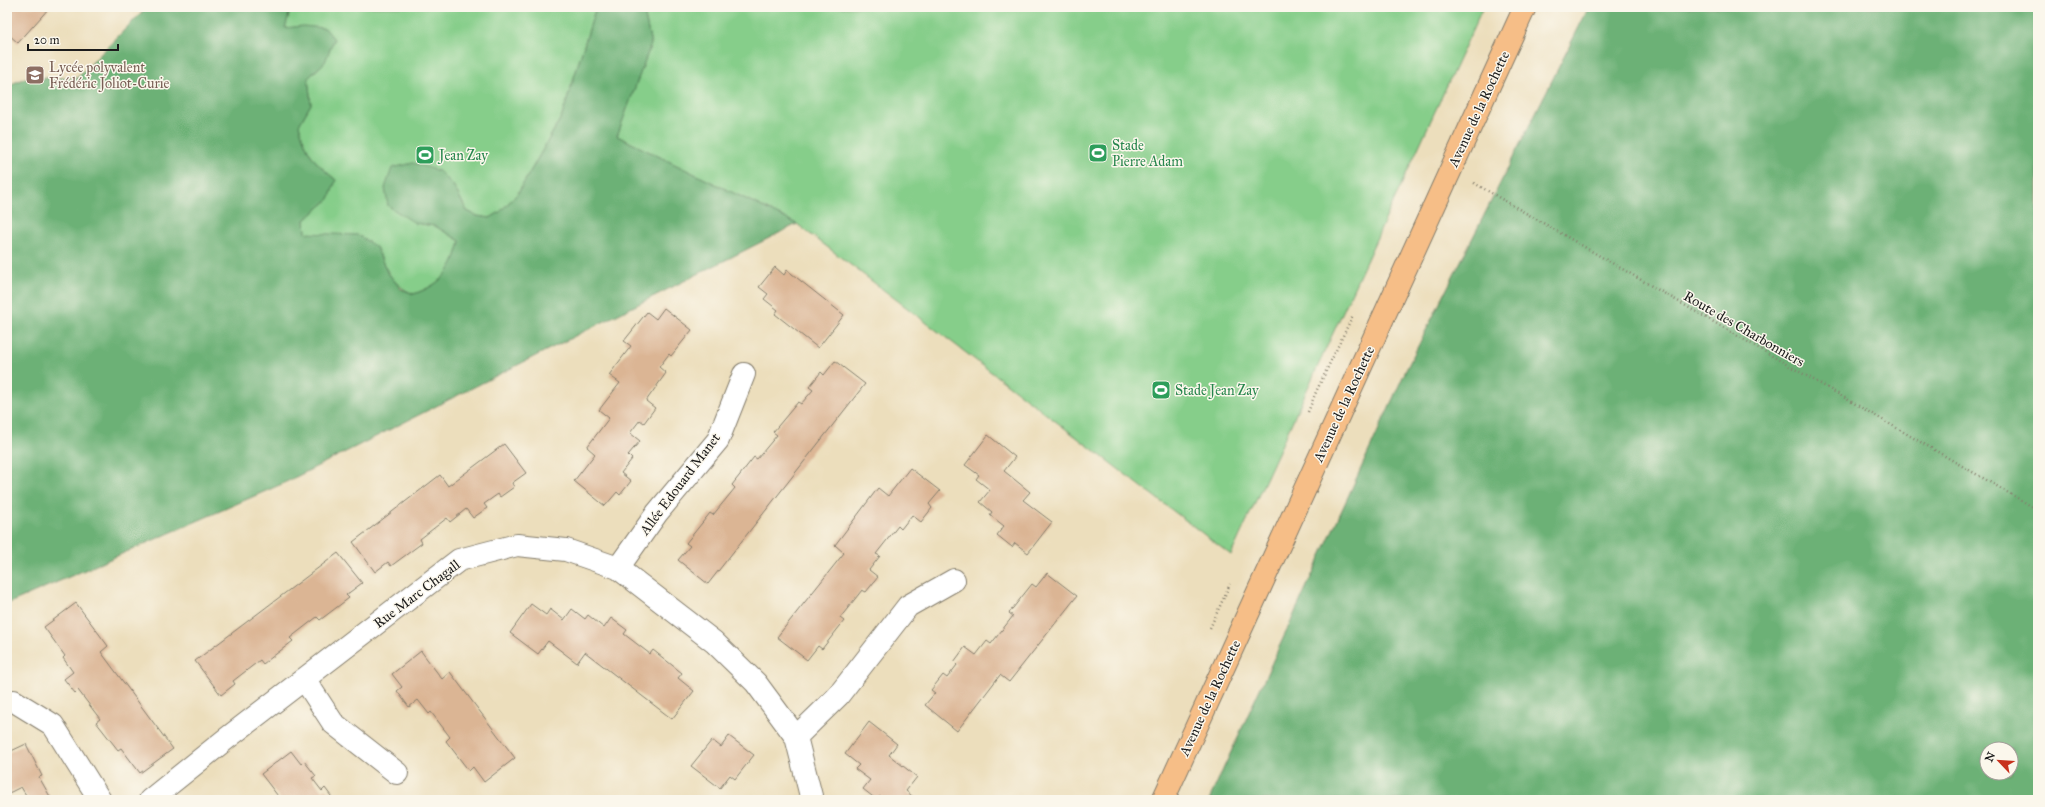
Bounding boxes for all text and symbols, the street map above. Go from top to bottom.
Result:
scale bar [28,26,118,52]
text: 20 m [34,33,60,47]
street label: Avenue de la Rochette [1444,48,1513,170]
place label: Lycée polyvalent Frédéric Joliot-Curie [49,59,170,93]
school or university icon: Lycée polyvalent Frédéric Joliot-Curie [24,64,46,86]
place label: Stade Pierre Adam [1112,137,1183,170]
sports icon: Stade Pierre Adam [1087,142,1109,164]
sports icon: Jean Zay [414,144,436,166]
place label: Jean Zay [437,147,488,165]
street label: Route des Charbonniers [1681,287,1807,371]
street label: Avenue de la Rochette [1309,343,1378,465]
sports icon: Stade Jean Zay [1150,379,1172,401]
place label: Stade Jean Zay [1175,382,1259,400]
street label: Allée Edouard Manet [636,430,724,539]
street label: Rue Marc Chagall [370,556,464,632]
street label: Avenue de la Rochette [1175,637,1244,759]
north arrow [1979,741,2019,781]
text: N [1983,749,1999,764]

